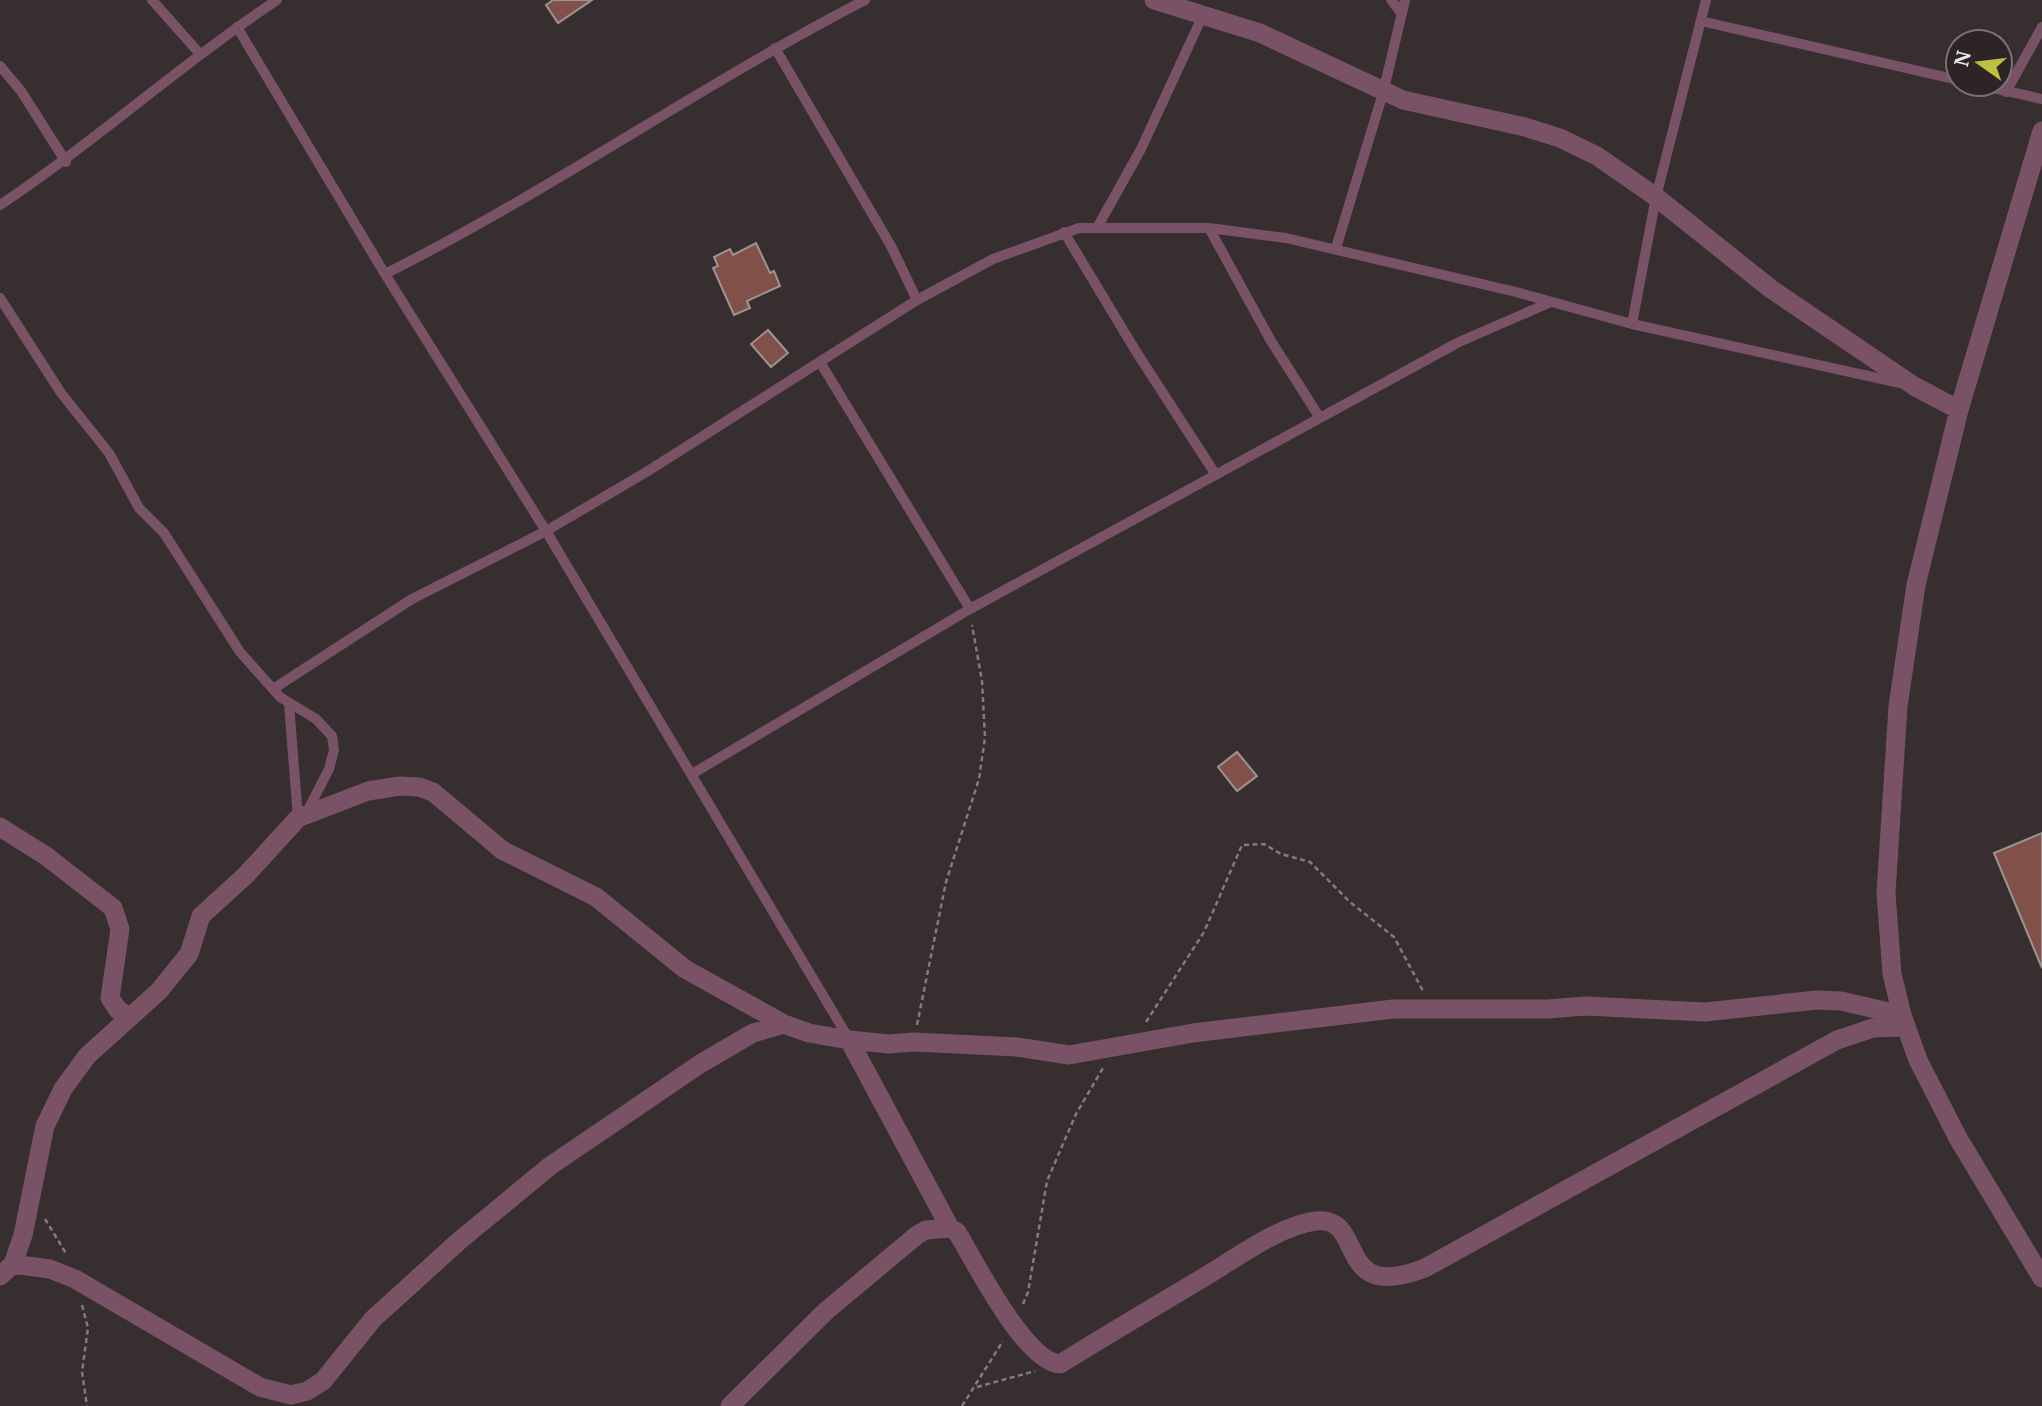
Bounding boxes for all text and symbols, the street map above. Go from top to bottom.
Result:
north arrow [1944,28,2014,98]
text: N [1949,49,1976,69]

